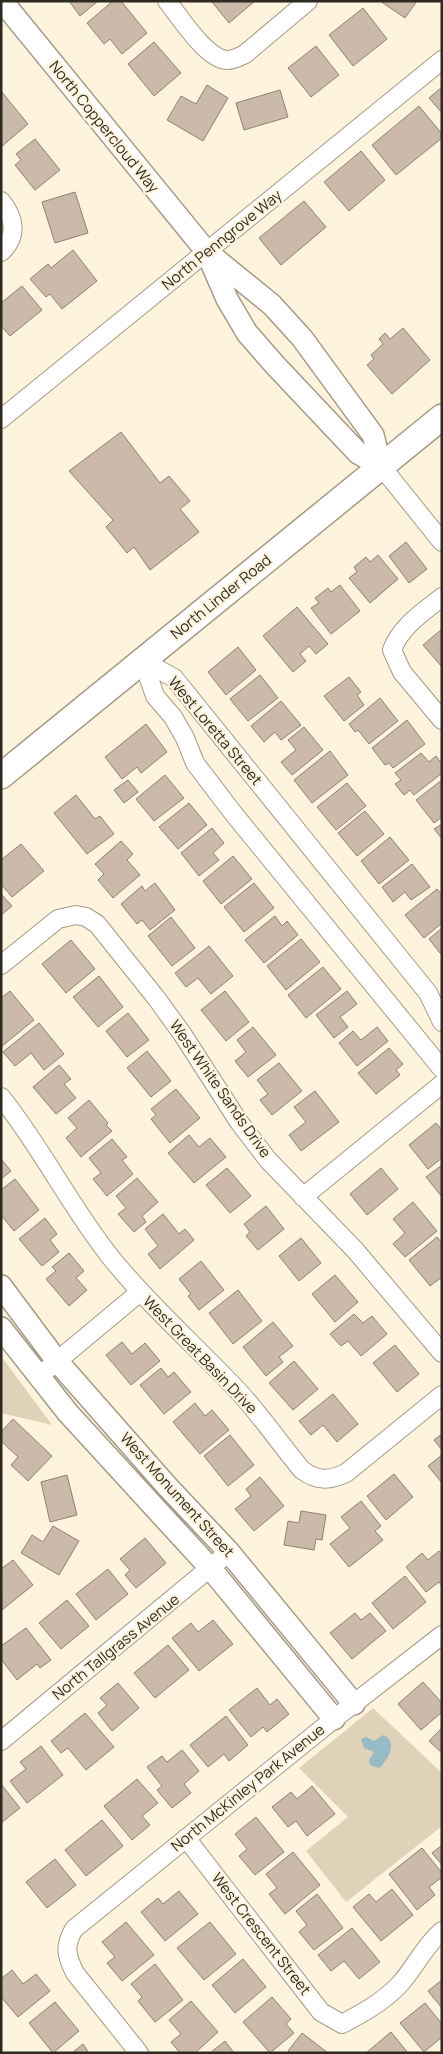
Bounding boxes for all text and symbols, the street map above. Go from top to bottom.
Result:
street label: North Coppercloud Way [45,56,164,197]
street label: North Penngrove Way [157,185,286,295]
street label: North Linder Road [166,549,276,644]
street label: West Loretta Street [164,672,267,789]
street label: West White Sands Drive [165,1016,276,1162]
street label: West Great Basin Drive [138,1291,262,1418]
street label: West Monument Street [116,1428,239,1562]
street label: North Tallgrass Avenue [48,1589,184,1705]
street label: North McKinley Park Avenue [166,1719,329,1856]
street label: West Crescent Street [207,1868,316,1999]

